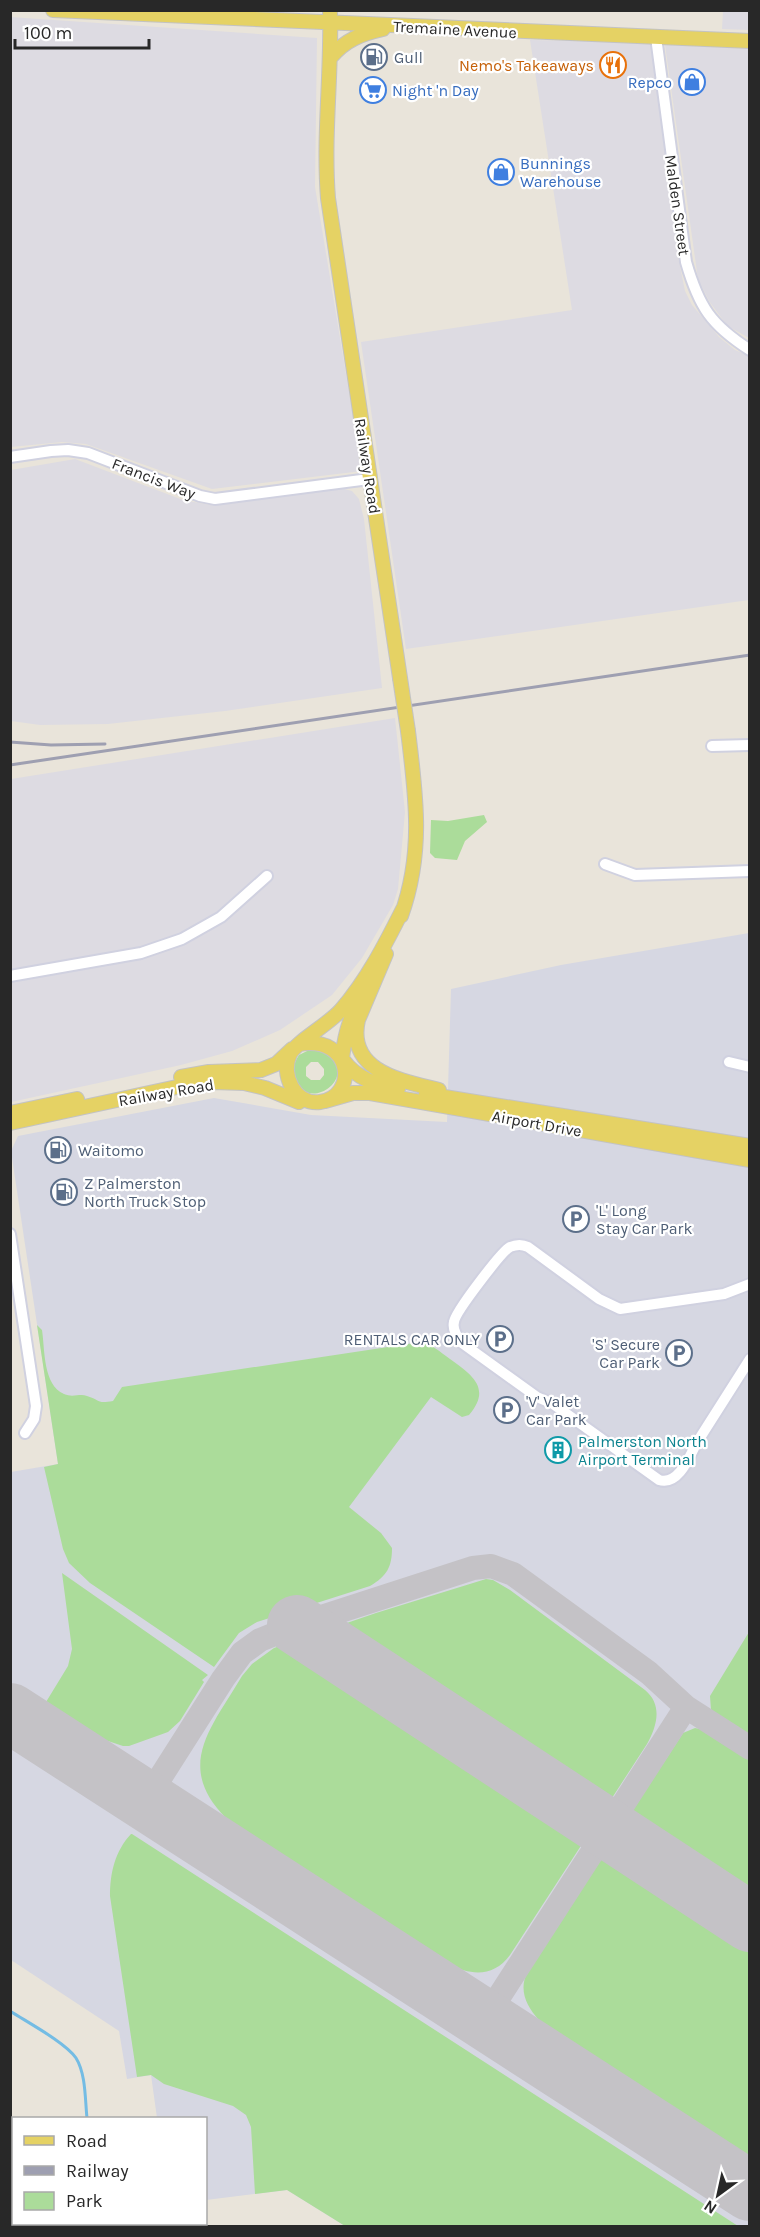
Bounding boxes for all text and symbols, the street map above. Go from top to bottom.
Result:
scale bar [15,12,148,50]
street label: Tremaine Avenue [393,17,517,42]
text: 100 m [24,22,72,44]
fuel station icon: Gull [359,42,389,72]
place label: Gull [394,48,423,67]
restaurant icon: Nemo's Takeaways [598,50,628,80]
place label: Nemo's Takeaways [459,56,594,75]
shop icon: Repco [677,67,707,97]
place label: Repco [628,73,672,92]
supermarket icon: Night 'n Day [358,75,388,105]
place label: Night 'n Day [392,81,479,100]
street label: Malden Street [661,153,694,257]
place label: Bunnings Warehouse [520,154,601,191]
shop icon: Bunnings Warehouse [486,157,516,187]
street label: Railway Road [351,417,384,515]
street label: Francis Way [109,454,199,503]
street label: Railway Road [117,1075,215,1110]
street label: Airport Drive [491,1106,583,1141]
fuel station icon: Waitomo [43,1135,73,1165]
place label: Waitomo [78,1141,144,1160]
place label: Z Palmerston North Truck Stop [84,1174,206,1211]
fuel station icon: Z Palmerston North Truck Stop [49,1177,79,1207]
place label: 'L' Long Stay Car Park [596,1201,692,1238]
parking icon: 'L' Long Stay Car Park [561,1204,591,1234]
parking icon: RENTALS CAR ONLY [485,1324,515,1354]
place label: RENTALS CAR ONLY [344,1330,480,1349]
place label: 'S' Secure Car Park [592,1335,660,1372]
parking icon: 'S' Secure Car Park [664,1338,694,1368]
place label: 'V' Valet Car Park [526,1392,587,1429]
parking icon: 'V' Valet Car Park [492,1395,522,1425]
place label: Palmerston North Airport Terminal [578,1432,707,1469]
building icon: Palmerston North Airport Terminal [543,1435,573,1465]
legend [12,2117,207,2225]
text: Road [66,2130,107,2152]
text: Railway [66,2160,129,2182]
north arrow [688,2165,748,2225]
text: Park [66,2190,103,2212]
text: N [700,2196,720,2218]

